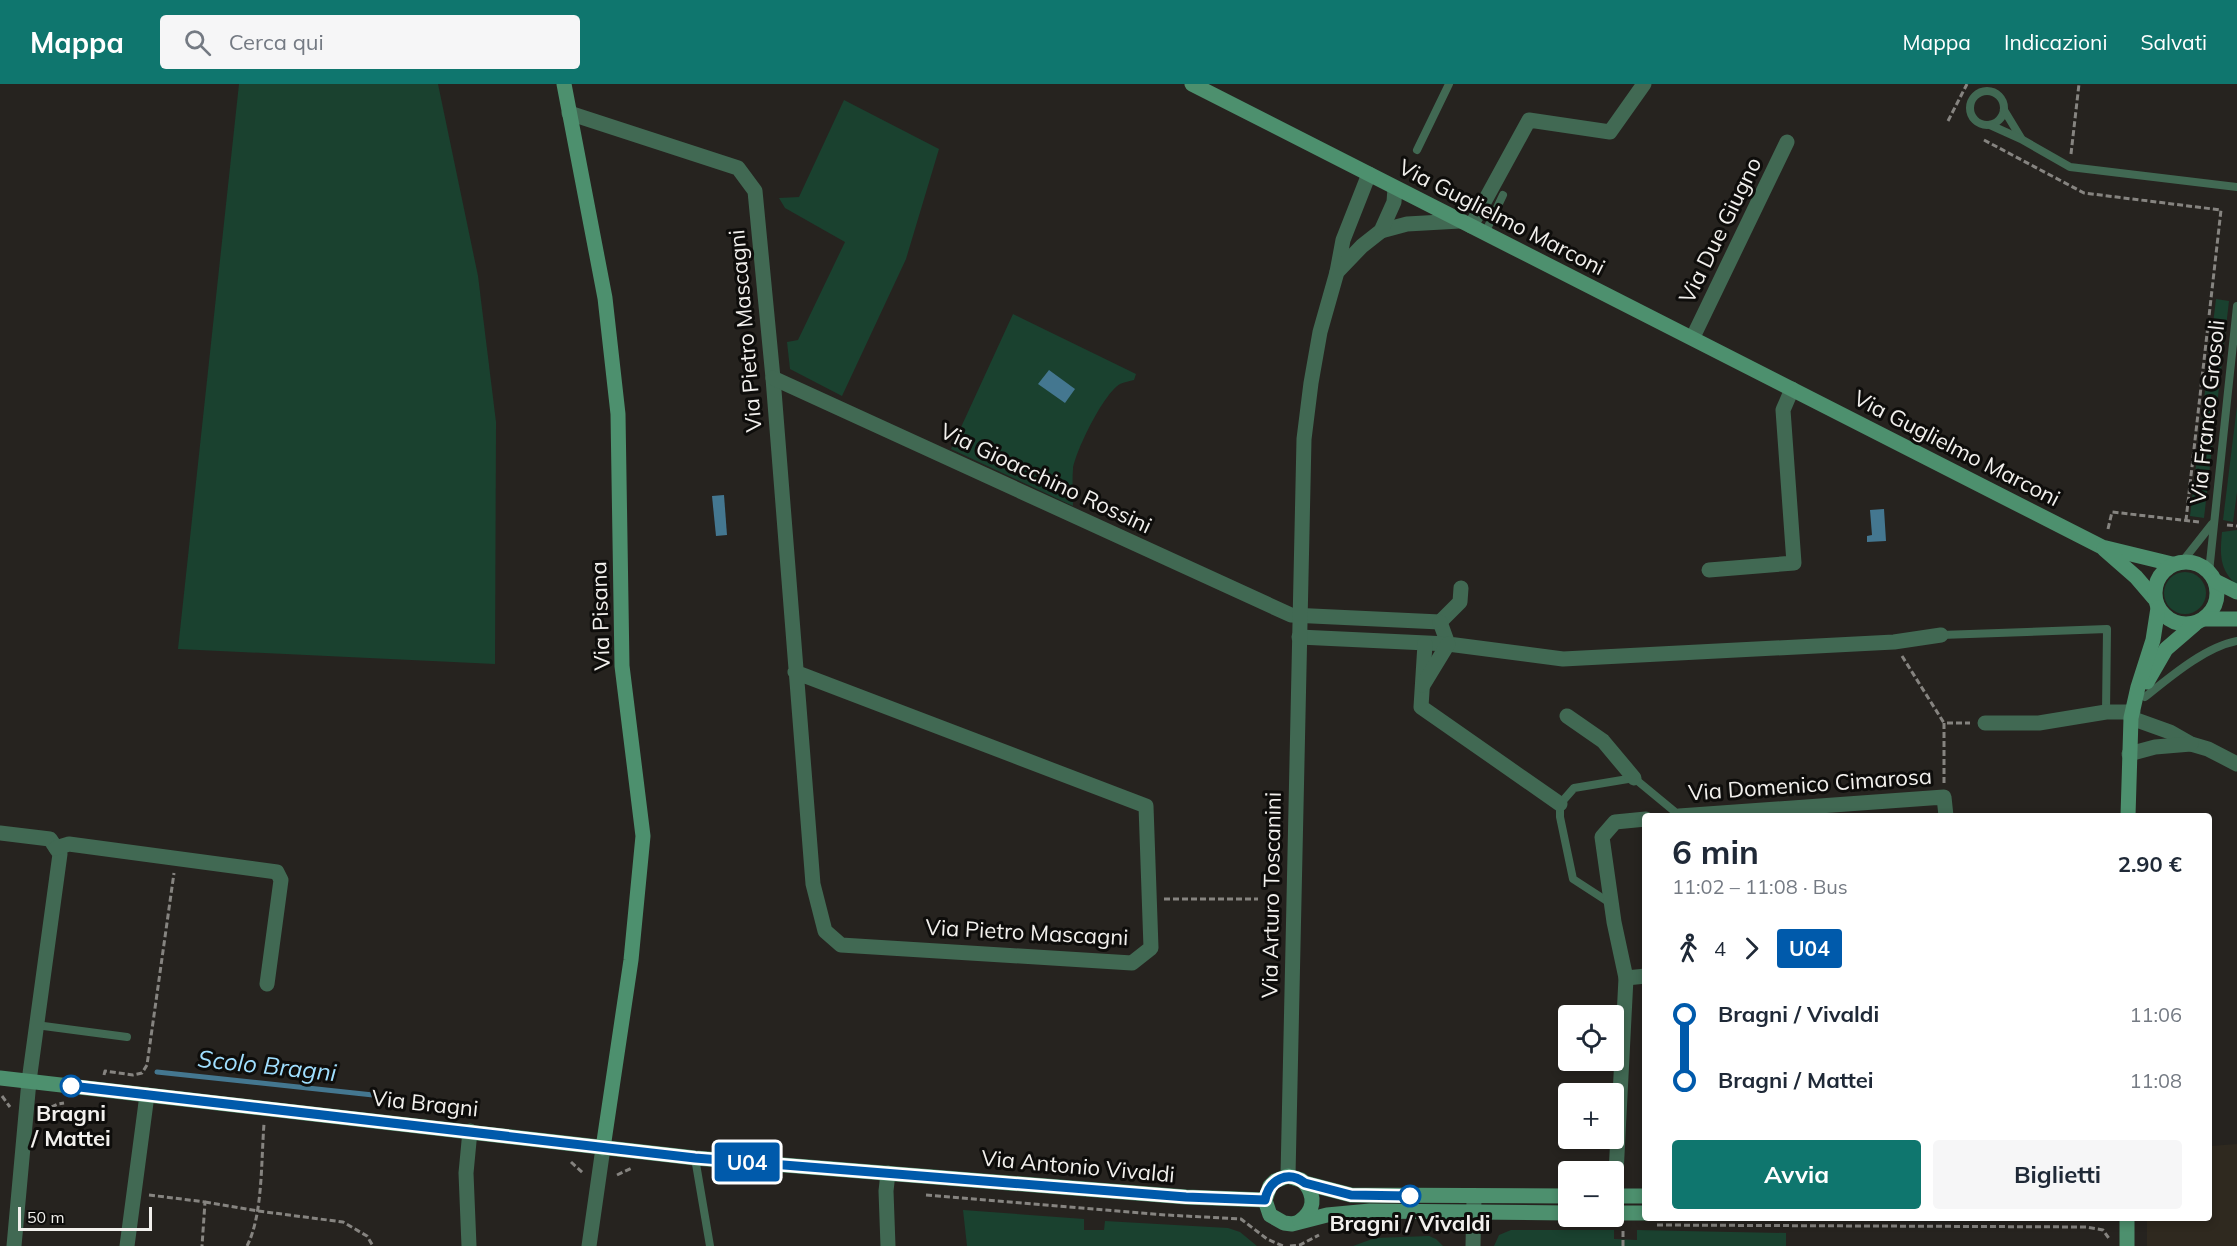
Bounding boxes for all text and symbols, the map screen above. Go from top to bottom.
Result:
search box [160,15,580,69]
text: Mappa [30,25,124,60]
icon: search [181,26,214,59]
text: Cerca qui [229,28,324,56]
text: Mappa [1903,29,1971,55]
text: Indicazioni [2004,29,2107,55]
text: Salvati [2140,29,2207,55]
street label: Via Due Giugno [1673,152,1767,308]
street label: Via Guglielmo Marconi [1394,153,1610,281]
street label: Via Pietro Mascagni [722,229,768,433]
street label: Via Franco Grosoli [2183,319,2231,505]
street label: Via Guglielmo Marconi [1849,384,2065,512]
street label: Via Gioacchino Rossini [936,417,1156,539]
street label: Via Pisana [584,561,616,671]
street label: Via Domenico Cimarosa [1687,762,1933,806]
street label: Via Arturo Toscanini [1255,792,1287,998]
text: 6 min [1672,831,1759,872]
text: 2.90 € [2118,850,2182,878]
text: 11:02 – 11:08 · Bus [1672,874,1848,899]
street label: Via Pietro Mascagni [925,913,1129,951]
icon: walk [1672,932,1705,965]
icon: forward [1735,932,1768,965]
text: U04 [1789,935,1830,961]
text: 4 [1714,936,1726,961]
text: Bragni / Vivaldi [1718,1000,1879,1028]
text: 11:06 [2129,1002,2182,1027]
map controls [1558,1005,1624,1227]
button: locate [1558,1005,1624,1071]
water label: Scolo Bragni [196,1043,338,1087]
text: Bragni / Mattei [1718,1066,1874,1094]
text: 11:08 [2129,1068,2182,1093]
marker: Bragni / Mattei [60,1075,82,1097]
street label: Via Bragni [370,1083,480,1123]
button: + [1558,1083,1624,1149]
place label: Bragni / Mattei [30,1099,111,1152]
button: Avvia [1672,1140,1921,1209]
button: Biglietti [1933,1140,2182,1209]
line badge: U04 [712,1142,782,1182]
street label: Via Antonio Vivaldi [980,1144,1176,1188]
text: U04 [727,1149,767,1175]
button: − [1558,1161,1624,1227]
marker: Bragni / Vivaldi [1399,1185,1421,1207]
scale bar [18,1204,152,1232]
text: 50 m [27,1207,64,1227]
place label: Bragni / Vivaldi [1329,1209,1491,1237]

